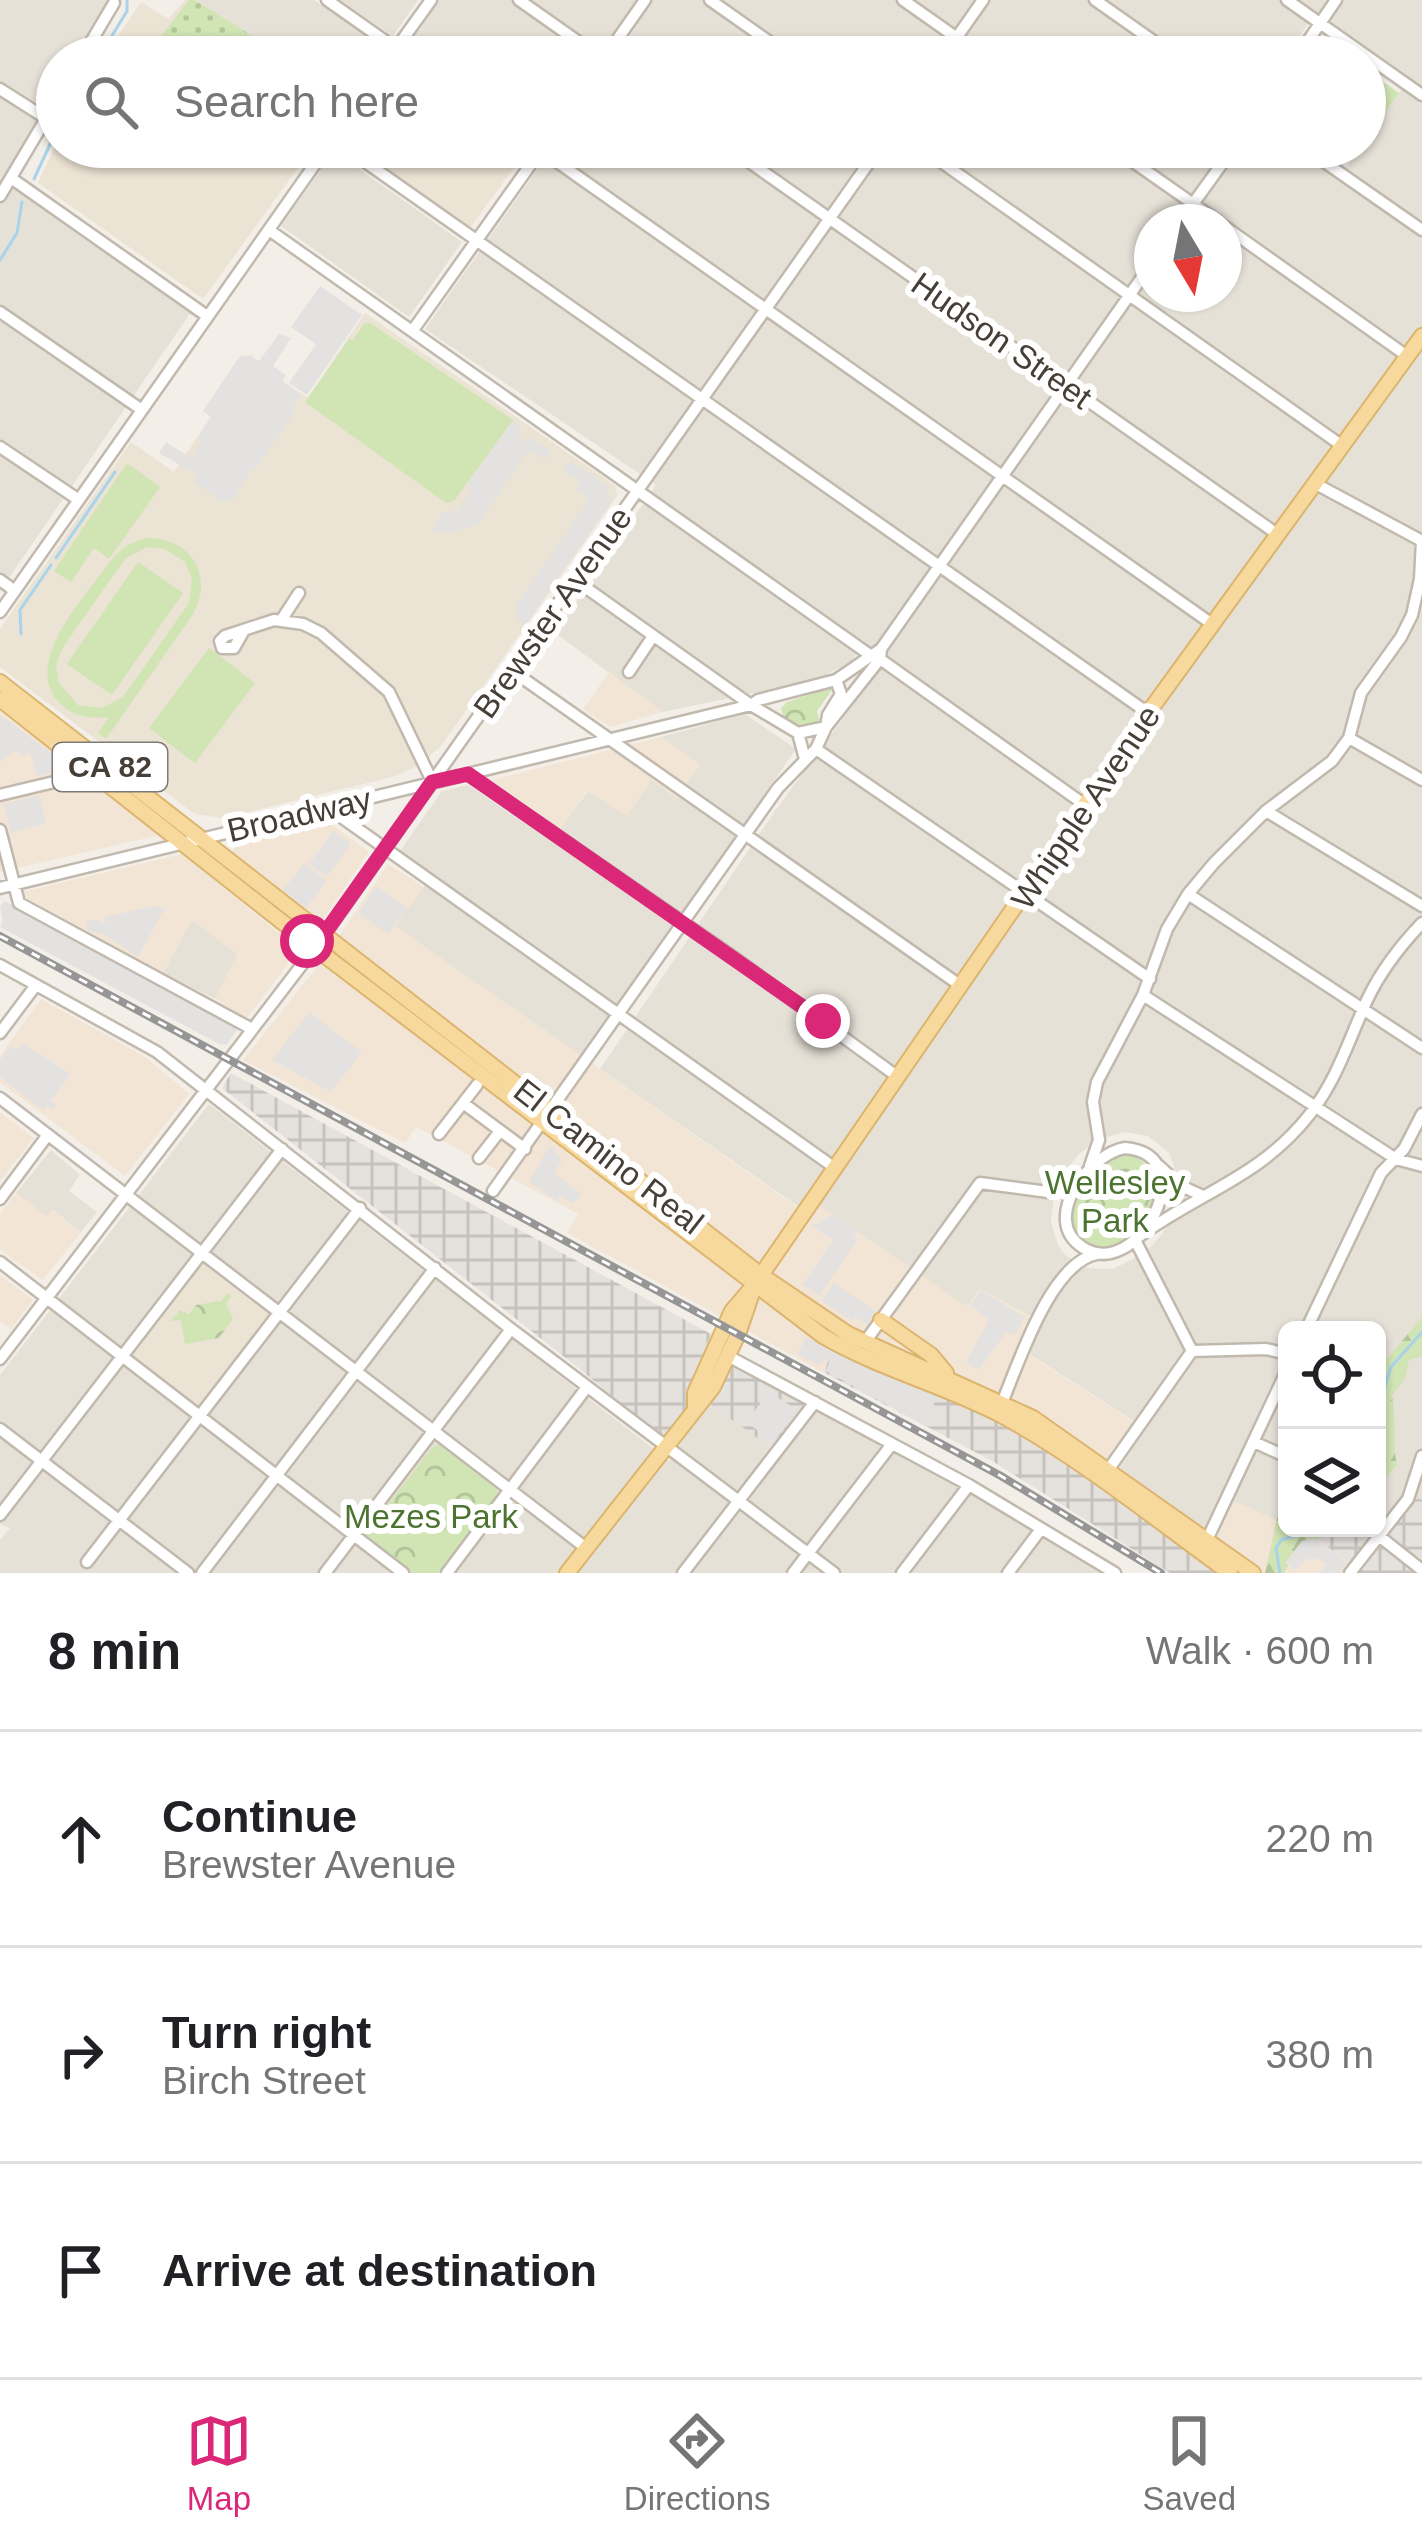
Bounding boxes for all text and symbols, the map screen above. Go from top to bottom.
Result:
search box [36,36,1386,168]
icon: search [78,69,144,135]
text: Search here [174,76,419,127]
north arrow [1134,204,1242,312]
street label: Hudson Street [905,265,1099,416]
street label: Brewster Avenue [466,500,639,725]
street label: Whipple Avenue [1004,698,1167,916]
road number: CA 82 [53,743,167,791]
street label: Broadway [223,780,375,849]
route start [280,914,334,968]
route end [796,994,850,1048]
street label: El Camino Real [507,1071,710,1242]
park label: Wellesley Park [1045,1164,1186,1239]
map controls [1278,1321,1386,1537]
button: locate [1278,1321,1386,1429]
button: layers [1278,1429,1386,1537]
park label: Mezes Park [344,1498,519,1535]
text: 8 min [48,1623,181,1680]
text: Walk · 600 m [1146,1629,1374,1672]
text: Continue [162,1791,357,1842]
icon: ahead [48,1806,114,1872]
text: 220 m [1266,1817,1374,1860]
text: Brewster Avenue [162,1843,456,1886]
text: Turn right [162,2007,371,2058]
icon: right [48,2022,114,2088]
text: 380 m [1266,2033,1374,2076]
text: Birch Street [162,2059,366,2102]
icon: arrive [48,2238,114,2304]
text: Arrive at destination [162,2245,597,2296]
tab: Map [186,2408,252,2518]
tab: Directions [624,2408,771,2518]
tab: Saved [1142,2408,1236,2518]

